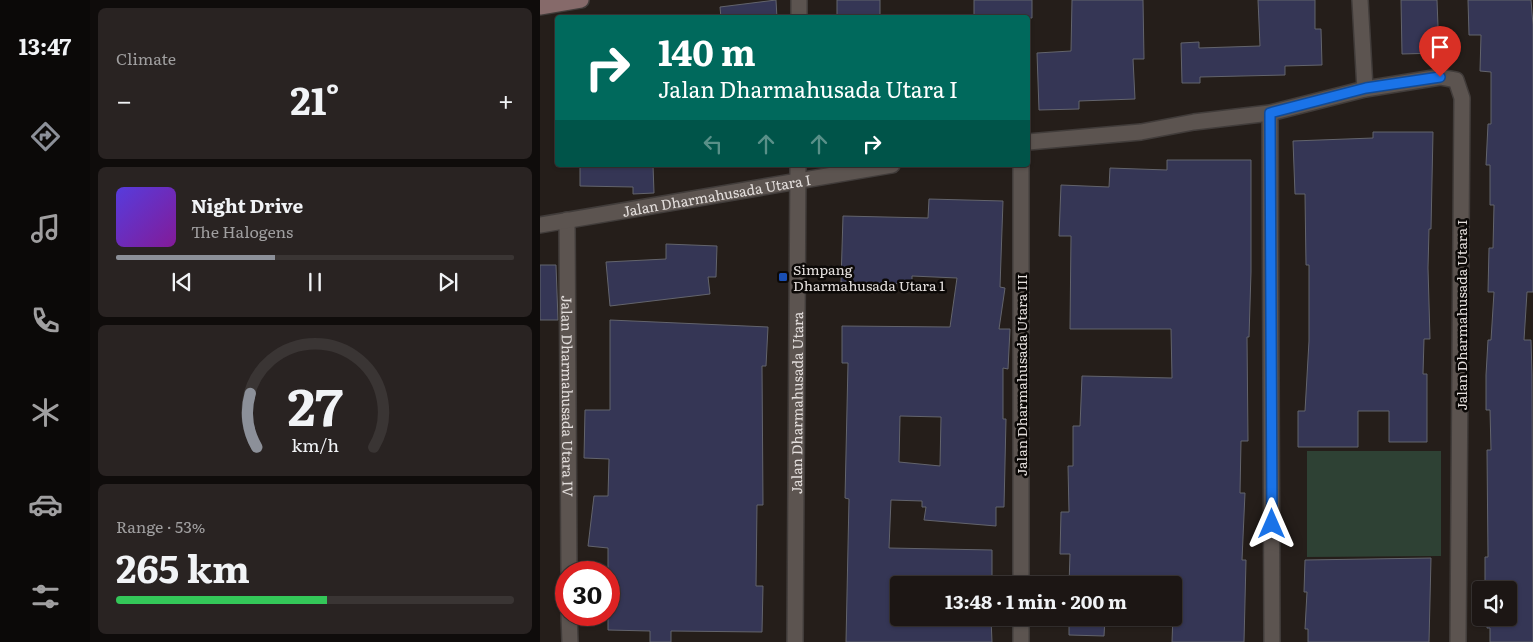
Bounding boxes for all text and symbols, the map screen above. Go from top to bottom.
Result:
text: 140 m [658,25,756,77]
pin [1419,26,1461,77]
text: 13:47 [19,29,71,62]
icon: arrive [1426,33,1454,61]
icon: right [575,35,640,100]
text: Climate [116,46,176,70]
text: 21° [290,70,340,127]
text: Jalan Dharmahusada Utara I [658,72,958,105]
text: − [116,78,132,120]
text: + [498,78,514,120]
icon: directions [28,119,63,154]
icon: left [699,130,727,158]
icon: ahead [752,130,780,158]
icon: ahead [805,130,833,158]
icon: right [858,130,886,158]
street label: Jalan Dharmahusada Utara I [621,169,812,221]
text: Night Drive [191,191,303,219]
icon: music [28,211,63,246]
text: The Halogens [191,219,293,243]
street label: Jalan Dharmahusada Utara I [1451,220,1471,410]
place label: Simpang Dharmahusada Utara 1 [793,259,945,295]
icon: previous [168,268,196,296]
icon: pause [301,268,329,296]
icon: next [434,268,462,296]
marker: Simpang Dharmahusada Utara 1 [777,271,789,283]
street label: Jalan Dharmahusada Utara III [1011,274,1031,476]
street label: Jalan Dharmahusada Utara IV [557,295,579,497]
icon: phone [28,303,63,338]
street label: Jalan Dharmahusada Utara [786,311,807,494]
text: 27 [287,365,343,442]
icon: climate [28,395,63,430]
text: km/h [291,431,339,458]
icon: car [28,487,63,522]
position arrow [1245,497,1297,549]
text: Range · 53% [116,514,205,538]
text: 265 km [116,538,250,595]
speed limit sign: 30 [555,561,620,626]
icon: filters [28,579,63,614]
map controls [1472,581,1517,626]
button: sound [1472,581,1517,626]
text: 13:48 · 1 min · 200 m [945,587,1127,615]

